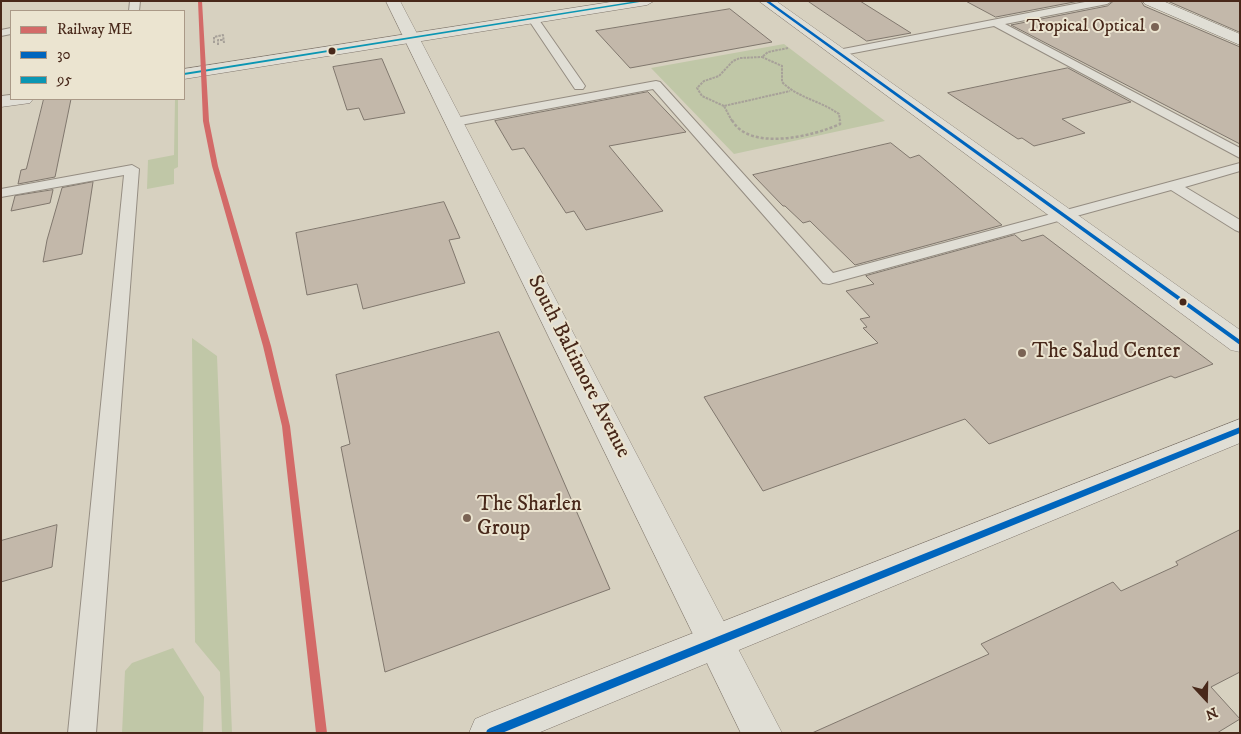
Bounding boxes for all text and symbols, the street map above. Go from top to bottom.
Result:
legend [10,10,185,100]
place label: Tropical Optical [1026,16,1145,38]
text: Railway ME [57,20,132,39]
marker: Tropical Optical [1149,21,1161,33]
text: 30 [57,45,71,64]
unlabelled marker [327,46,337,56]
text: 95 [57,70,72,89]
street label: South Baltimore Avenue [521,271,635,463]
unlabelled marker [1178,297,1188,307]
place label: The Salud Center [1032,340,1180,366]
marker: The Salud Center [1016,347,1028,359]
place label: The Sharlen Group [477,493,582,543]
marker: The Sharlen Group [461,512,473,524]
north arrow [1181,674,1231,724]
text: N [1203,703,1220,723]

